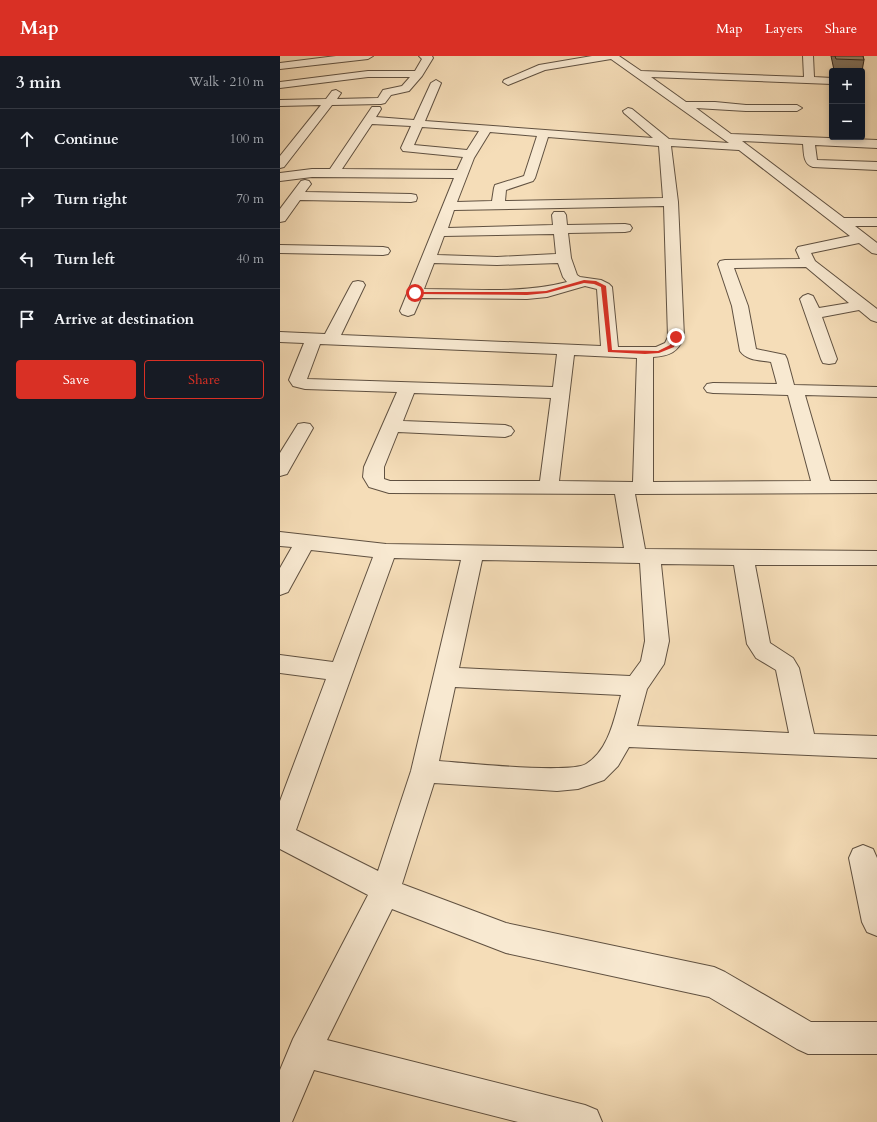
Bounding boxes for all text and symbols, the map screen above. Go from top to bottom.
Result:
text: Map [20,15,59,41]
text: Map [716,19,743,38]
text: Layers [765,19,803,38]
text: Share [825,19,857,38]
map controls [829,68,865,140]
button: + [829,68,865,104]
text: 3 min [16,71,61,94]
text: Walk · 210 m [189,73,264,91]
button: − [829,104,865,140]
icon: ahead [16,128,38,150]
text: Continue [54,129,119,149]
text: 100 m [230,130,264,148]
icon: right [16,188,38,210]
text: Turn right [54,189,127,209]
text: 70 m [236,190,264,208]
icon: left [16,248,38,270]
text: Turn left [54,249,115,269]
text: 40 m [236,250,264,268]
route start [406,284,424,302]
icon: arrive [16,308,38,330]
text: Arrive at destination [54,309,194,329]
route end [667,328,685,346]
button: Save [16,360,136,399]
button: Share [144,360,264,399]

